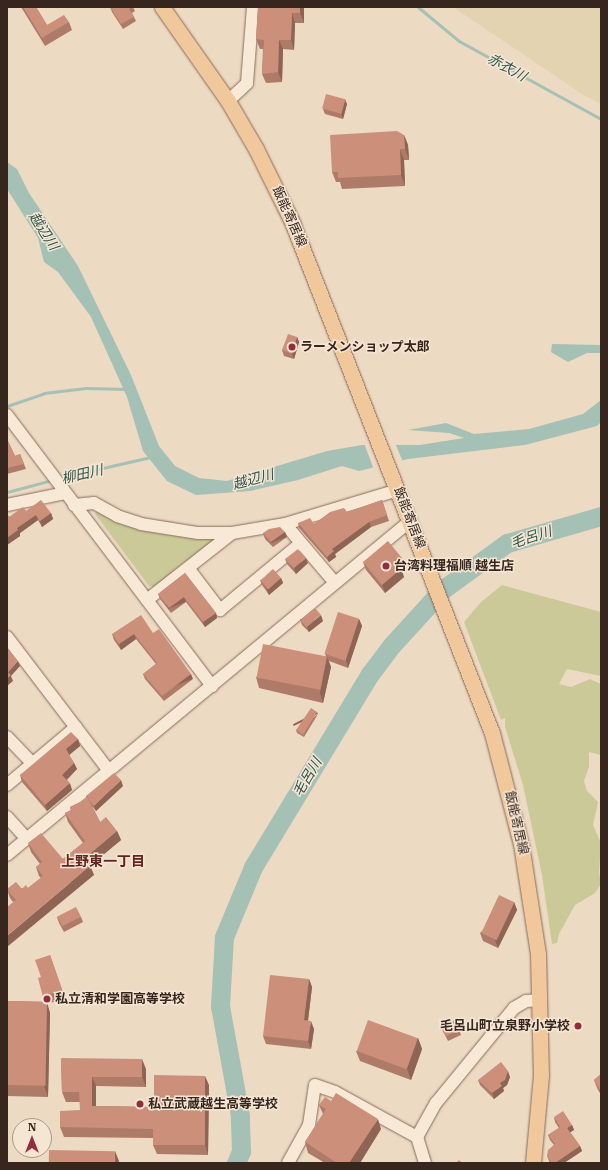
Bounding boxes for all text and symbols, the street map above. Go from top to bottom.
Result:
water label: 赤衣川 [485,49,529,85]
street label: 飯能寄居線 [269,184,309,250]
water label: 越辺川 [26,209,62,253]
place label: ラーメンショップ太郎 [300,339,430,355]
marker: ラーメンショップ太郎 [287,342,297,352]
water label: 柳田川 [60,461,104,487]
water label: 越辺川 [231,465,275,493]
street label: 飯能寄居線 [390,485,428,551]
water label: 毛呂川 [508,523,554,551]
place label: 台湾料理福順 越生店 [394,558,514,574]
marker: 台湾料理福順 越生店 [381,561,391,571]
water label: 毛呂川 [289,755,325,799]
street label: 飯能寄居線 [501,790,531,856]
district label: 上野東一丁目 [61,853,145,869]
place label: 私立清和学園高等学校 [55,991,185,1007]
marker: 私立清和学園高等学校 [42,994,52,1004]
place label: 毛呂山町立泉野小学校 [440,1018,570,1034]
marker: 毛呂山町立泉野小学校 [573,1021,583,1031]
place label: 私立武蔵越生高等学校 [148,1096,278,1112]
marker: 私立武蔵越生高等学校 [135,1099,145,1109]
north arrow [12,1118,52,1158]
text: N [28,1120,36,1134]

